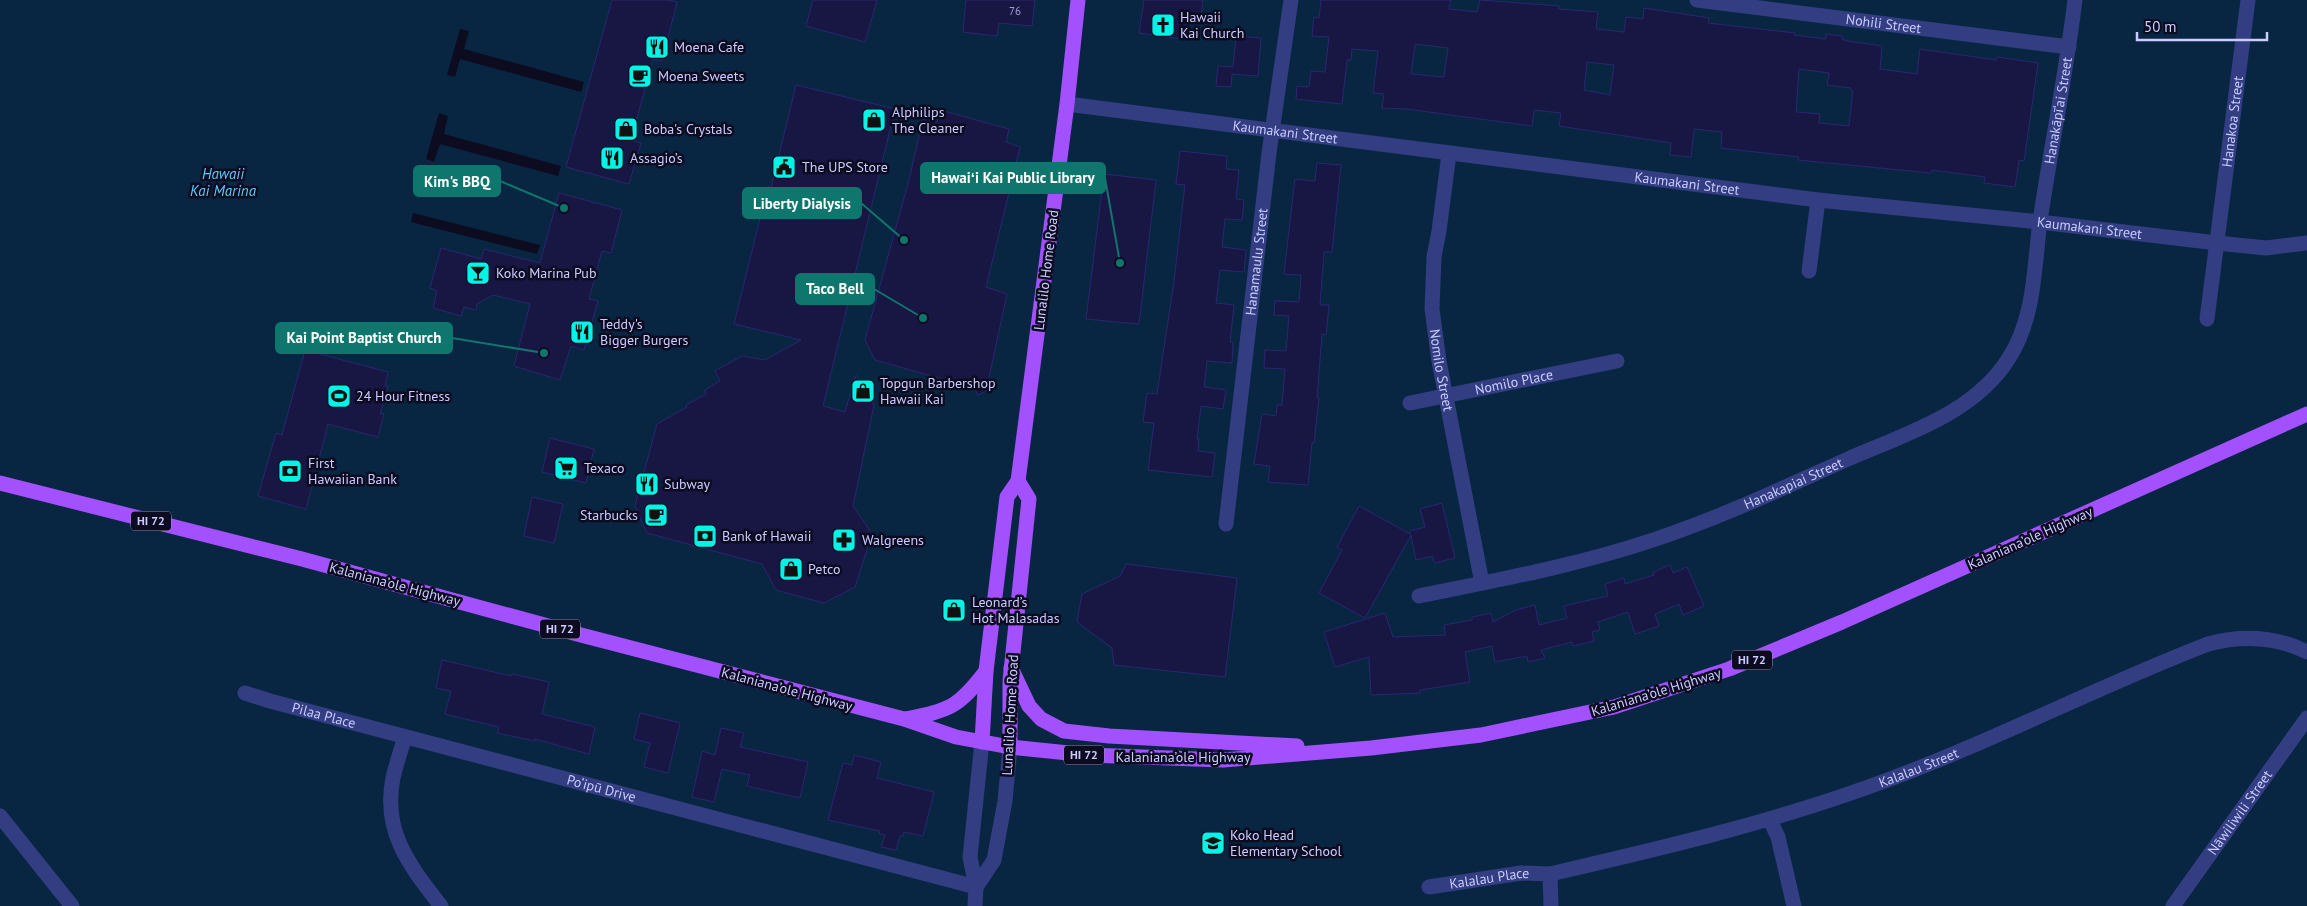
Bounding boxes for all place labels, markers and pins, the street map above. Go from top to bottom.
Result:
place label: Hawaii Kai Church [1180,8,1245,42]
church icon: Hawaii Kai Church [1150,12,1176,38]
restaurant icon: Moena Cafe [644,34,670,60]
place label: Moena Cafe [674,38,744,56]
cafe icon: Moena Sweets [627,63,653,89]
place label: Moena Sweets [658,67,744,85]
place label: Alphilips The Cleaner [892,103,964,137]
shop icon: Alphilips The Cleaner [861,107,887,133]
shop icon: Boba's Crystals [613,116,639,142]
place label: Boba's Crystals [644,120,733,138]
restaurant icon: Assagio’s [599,145,625,171]
place label: Assagio’s [630,149,683,167]
public building icon: The UPS Store [771,154,797,180]
place label: The UPS Store [802,158,888,176]
callout: Hawaiʻi Kai Public Library [921,163,1105,193]
callout: Kim's BBQ [414,166,500,196]
callout: Liberty Dialysis [743,188,861,218]
bar icon: Koko Marina Pub [465,260,491,286]
place label: Koko Marina Pub [496,264,596,282]
callout: Taco Bell [796,274,874,304]
place label: Teddy's Bigger Burgers [600,315,688,349]
restaurant icon: Teddy's Bigger Burgers [569,319,595,345]
callout: Kai Point Baptist Church [276,323,452,353]
place label: Topgun Barbershop Hawaii Kai [880,374,995,408]
shop icon: Topgun Barbershop Hawaii Kai [850,378,876,404]
sports icon: 24 Hour Fitness [326,383,352,409]
place label: 24 Hour Fitness [356,387,450,405]
place label: First Hawaiian Bank [308,454,397,488]
supermarket icon: Texaco [553,455,579,481]
bank icon: First Hawaiian Bank [277,458,303,484]
place label: Texaco [584,459,624,477]
restaurant icon: Subway [634,471,660,497]
place label: Subway [664,475,711,493]
cafe icon: Starbucks [643,502,669,528]
place label: Starbucks [580,506,638,524]
bank icon: Bank of Hawaii [692,523,718,549]
place label: Bank of Hawaii [722,527,811,545]
pharmacy icon: Walgreens [831,527,857,553]
place label: Walgreens [862,531,924,549]
shop icon: Petco [778,556,804,582]
place label: Petco [808,560,841,578]
place label: Leonard’s Hot Malasadas [972,593,1060,627]
shop icon: Leonard’s Hot Malasadas [941,597,967,623]
place label: Koko Head Elementary School [1230,826,1342,860]
school or university icon: Koko Head Elementary School [1200,830,1226,856]

